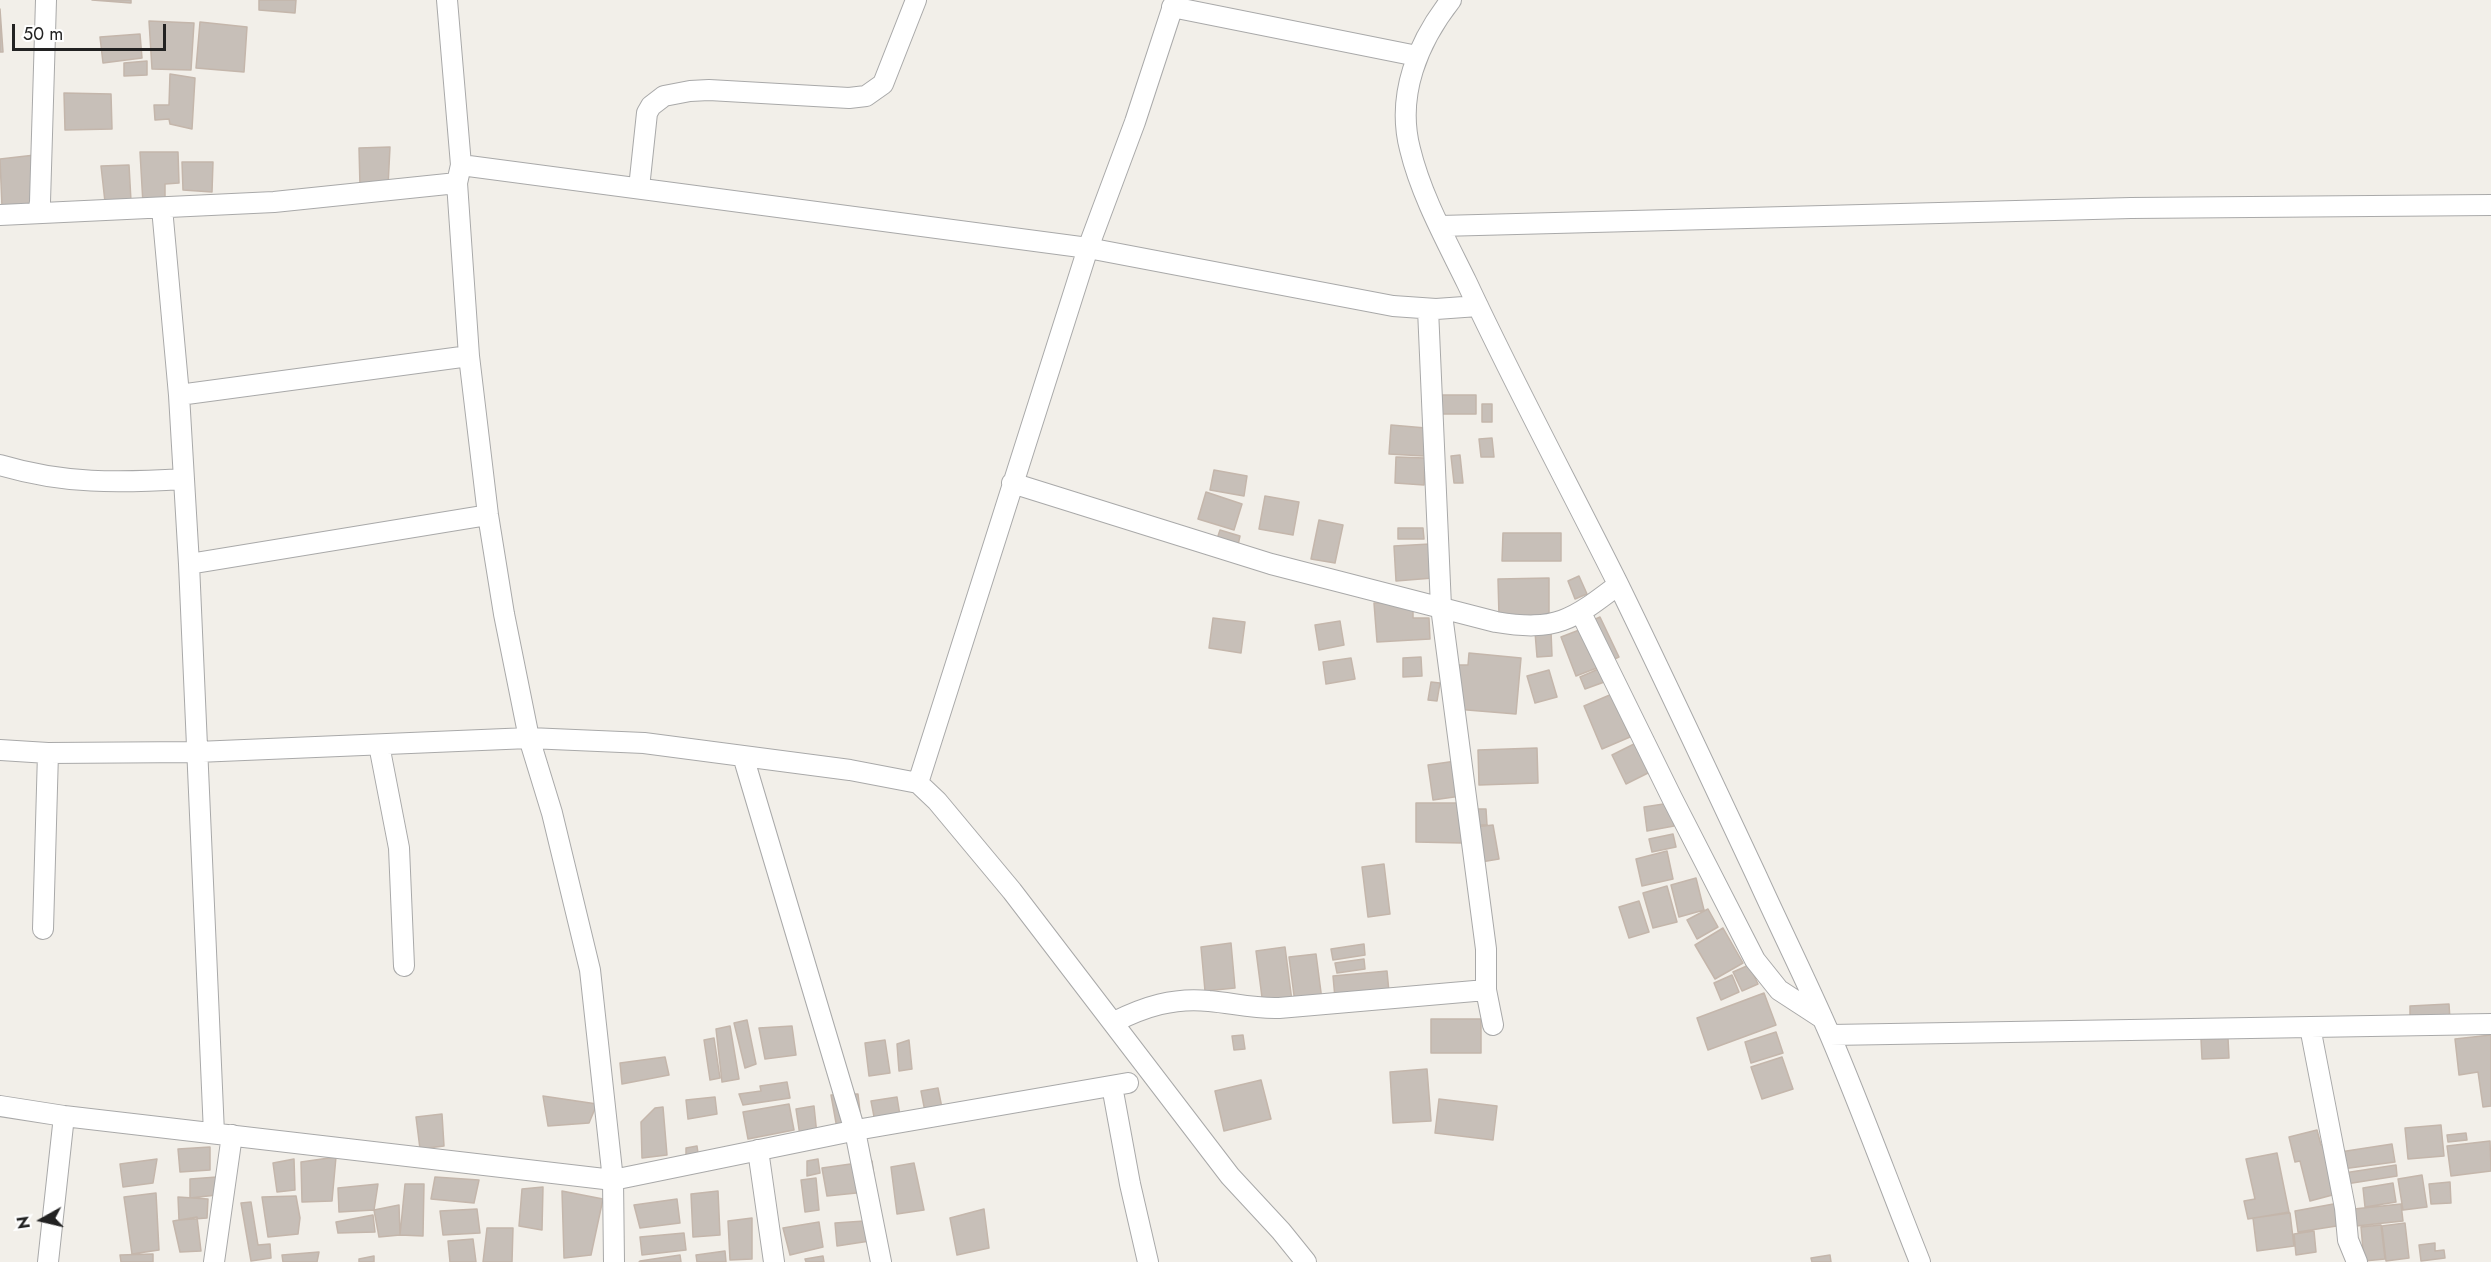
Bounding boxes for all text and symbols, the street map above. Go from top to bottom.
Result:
scale bar [15,12,170,50]
text: 50 m [23,21,63,47]
north arrow [12,1190,72,1250]
text: N [11,1215,36,1230]

